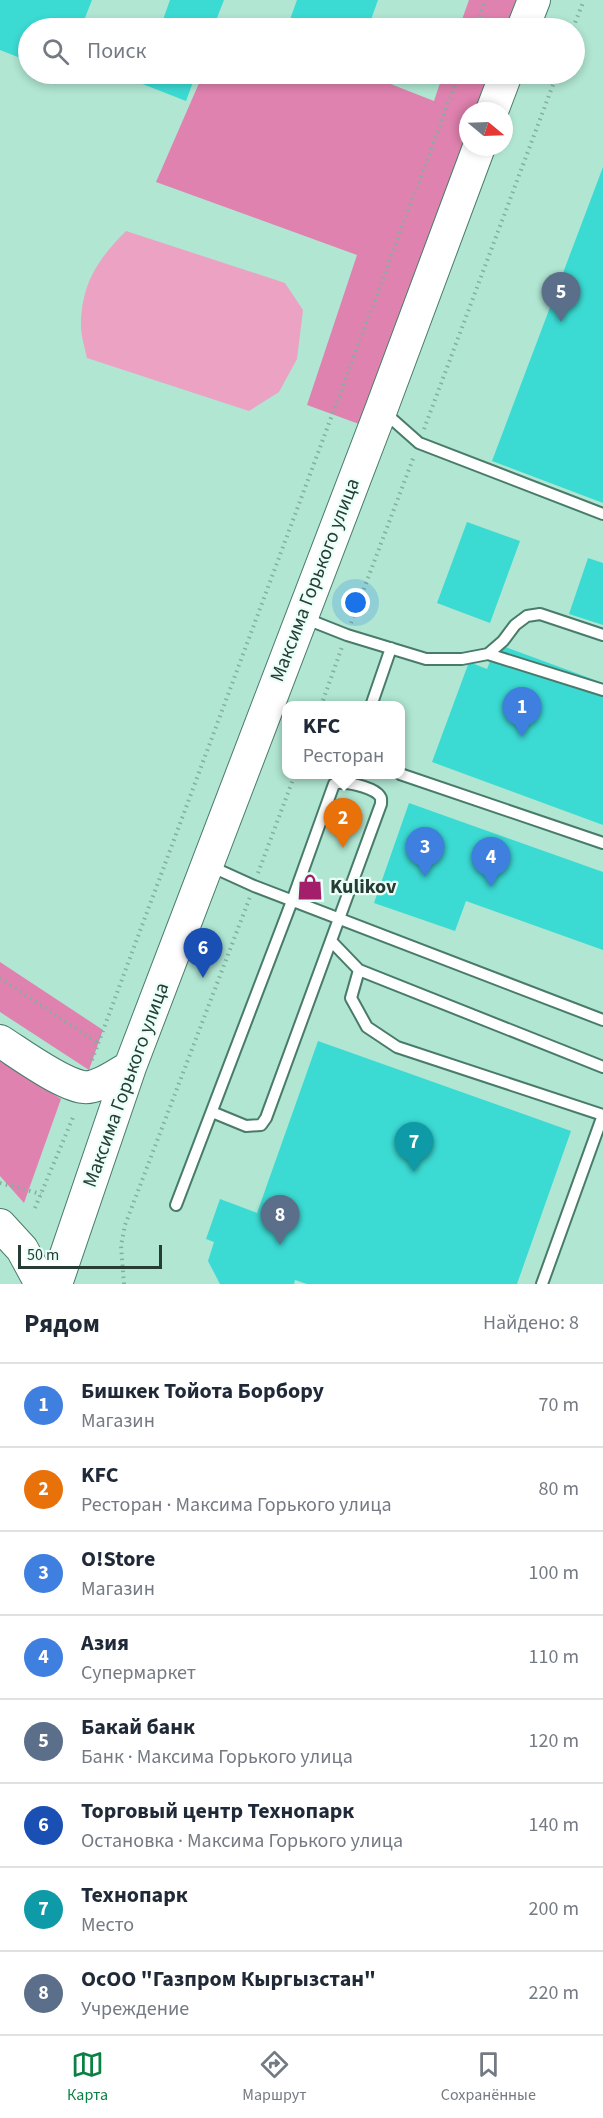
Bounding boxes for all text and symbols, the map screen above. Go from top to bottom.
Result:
search box [18,18,585,84]
icon: search [39,35,72,68]
text: Поиск [87,35,146,67]
north arrow [459,102,513,156]
pin: 5 [542,272,580,322]
street label: Максима Горького улица [263,474,367,686]
your location [341,588,370,617]
pin: 1 [502,688,542,737]
popup [282,701,405,779]
text: KFC [303,710,340,742]
text: Ресторан [303,742,384,770]
pin: 2 [324,798,362,848]
pin: 3 [406,828,444,877]
pin: 4 [472,838,510,887]
shop icon: Kulikov [295,872,325,902]
place label: Kulikov [330,873,397,901]
pin: 6 [184,928,222,978]
street label: Максима Горького улица [76,979,176,1191]
pin: 7 [394,1122,434,1172]
pin: 8 [260,1196,300,1245]
scale bar [18,1242,162,1270]
text: 50 m [27,1244,59,1266]
text: Рядом [24,1305,100,1342]
text: Найдено: 8 [483,1309,579,1337]
text: Бишкек Тойота Борбору [81,1375,324,1407]
text: 1 [38,1391,49,1419]
text: 70 m [539,1391,579,1419]
text: Магазин [81,1407,155,1435]
text: KFC [81,1459,119,1491]
text: 2 [38,1475,49,1503]
text: 80 m [539,1475,579,1503]
text: Ресторан · Максима Горького улица [81,1491,392,1519]
text: O!Store [81,1543,155,1575]
text: 3 [38,1559,49,1587]
text: 100 m [529,1559,579,1587]
text: Магазин [81,1575,155,1603]
text: Азия [81,1627,129,1659]
text: 4 [38,1643,49,1671]
text: 110 m [529,1643,579,1671]
text: Супермаркет [81,1659,196,1687]
text: Бакай банк [81,1711,195,1743]
text: 5 [38,1727,49,1755]
text: 120 m [529,1727,579,1755]
text: Банк · Максима Горького улица [81,1743,353,1771]
text: Торговый центр Технопарк [81,1795,354,1827]
text: 6 [38,1811,49,1839]
text: 140 m [529,1811,579,1839]
text: Остановка · Максима Горького улица [81,1827,403,1855]
text: Технопарк [81,1879,188,1911]
text: 7 [38,1895,49,1923]
text: 200 m [529,1895,579,1923]
text: Место [81,1911,134,1939]
text: ОсОО "Газпром Кыргызстан" [81,1963,376,1995]
text: 8 [38,1979,49,2007]
text: 220 m [529,1979,579,2007]
text: Учреждение [81,1995,189,2023]
tab: Карта [67,2048,108,2106]
tab: Маршрут [242,2048,307,2106]
tab: Сохранённые [441,2048,536,2106]

